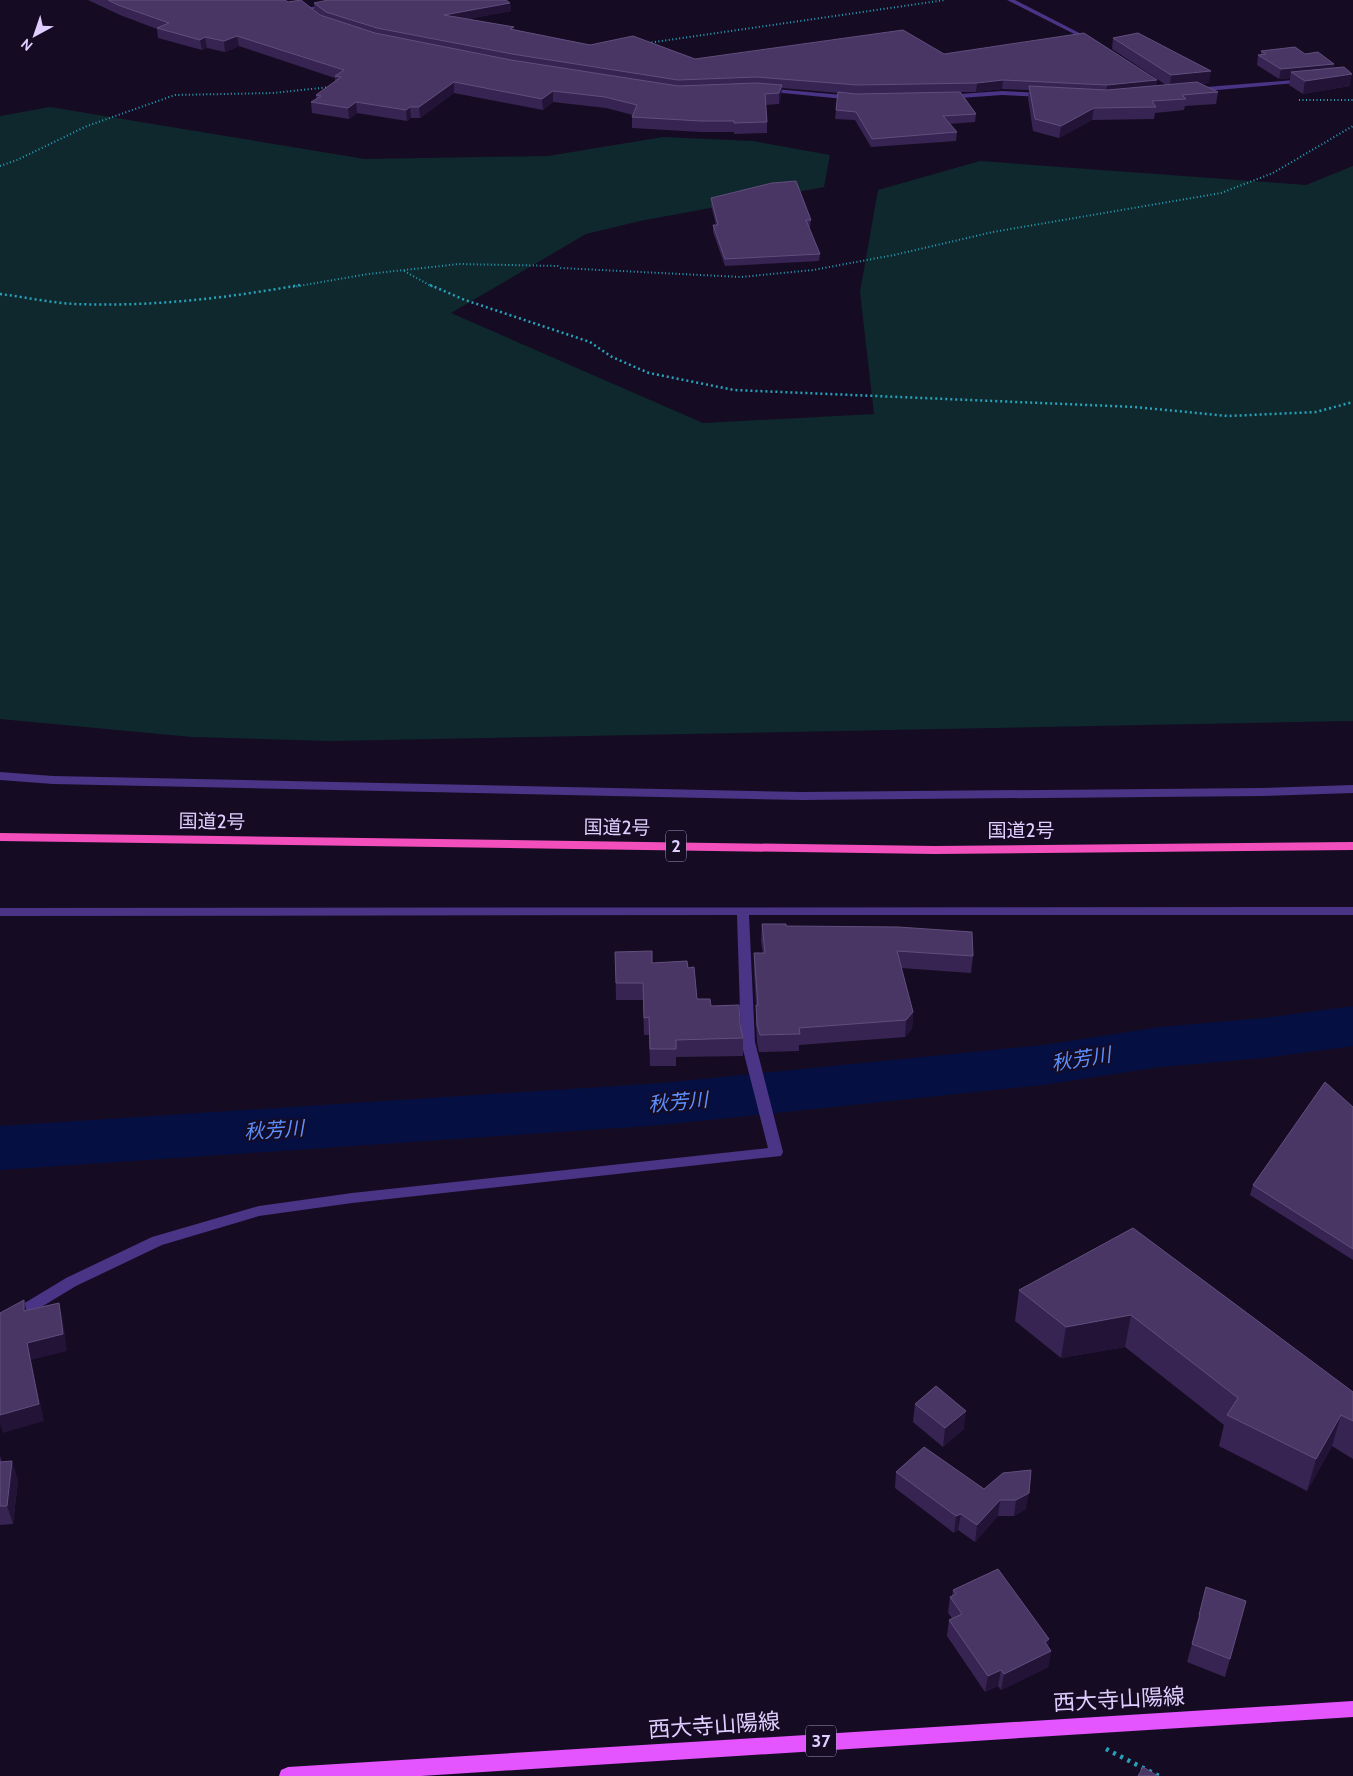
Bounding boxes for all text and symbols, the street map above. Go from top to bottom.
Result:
north arrow [10,10,60,60]
text: N [17,35,36,55]
street label: 国道2号 [178,809,246,834]
street label: 国道2号 [583,815,651,840]
street label: 国道2号 [988,819,1054,842]
road number: 2 [666,830,686,861]
water label: 秋芳川 [1049,1042,1114,1076]
water label: 秋芳川 [647,1087,711,1117]
water label: 秋芳川 [243,1116,307,1144]
street label: 西大寺山陽線 [1052,1683,1186,1716]
street label: 西大寺山陽線 [647,1707,781,1744]
road number: 37 [806,1725,836,1756]

